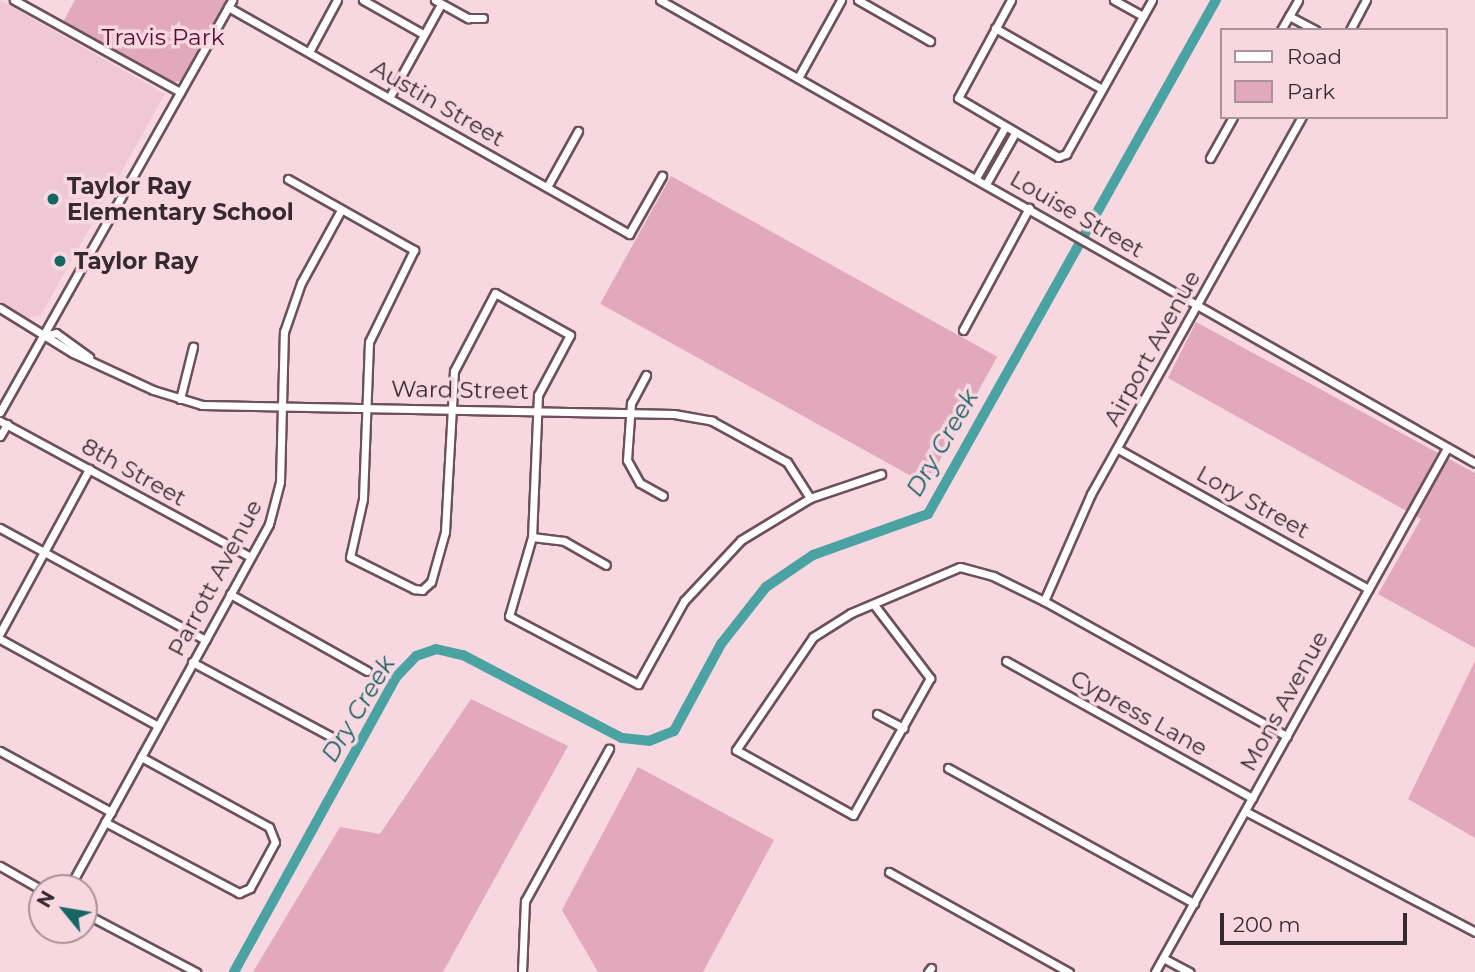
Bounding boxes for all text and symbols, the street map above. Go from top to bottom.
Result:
park label: Travis Park [102,23,224,51]
legend [1220,28,1447,119]
text: Road [1287,44,1342,69]
street label: Austin Street [366,54,510,152]
text: Park [1287,79,1335,104]
street label: Louise Street [1005,165,1149,263]
place label: Taylor Ray Elementary School [67,172,294,226]
marker: Taylor Ray Elementary School [45,191,61,207]
place label: Taylor Ray [74,247,198,275]
marker: Taylor Ray [52,253,68,269]
street label: Airport Avenue [1098,265,1206,431]
street label: Ward Street [391,375,529,405]
water label: Dry Creek [900,385,984,501]
street label: 8th Street [77,432,191,512]
street label: Lory Street [1192,460,1314,544]
street label: Parrott Avenue [162,495,268,661]
street label: Mons Avenue [1234,626,1334,776]
water label: Dry Creek [315,651,401,767]
street label: Cypress Lane [1066,664,1212,762]
north arrow [28,874,98,944]
text: N [32,887,60,912]
scale bar [1223,898,1410,942]
text: 200 m [1233,912,1300,937]

